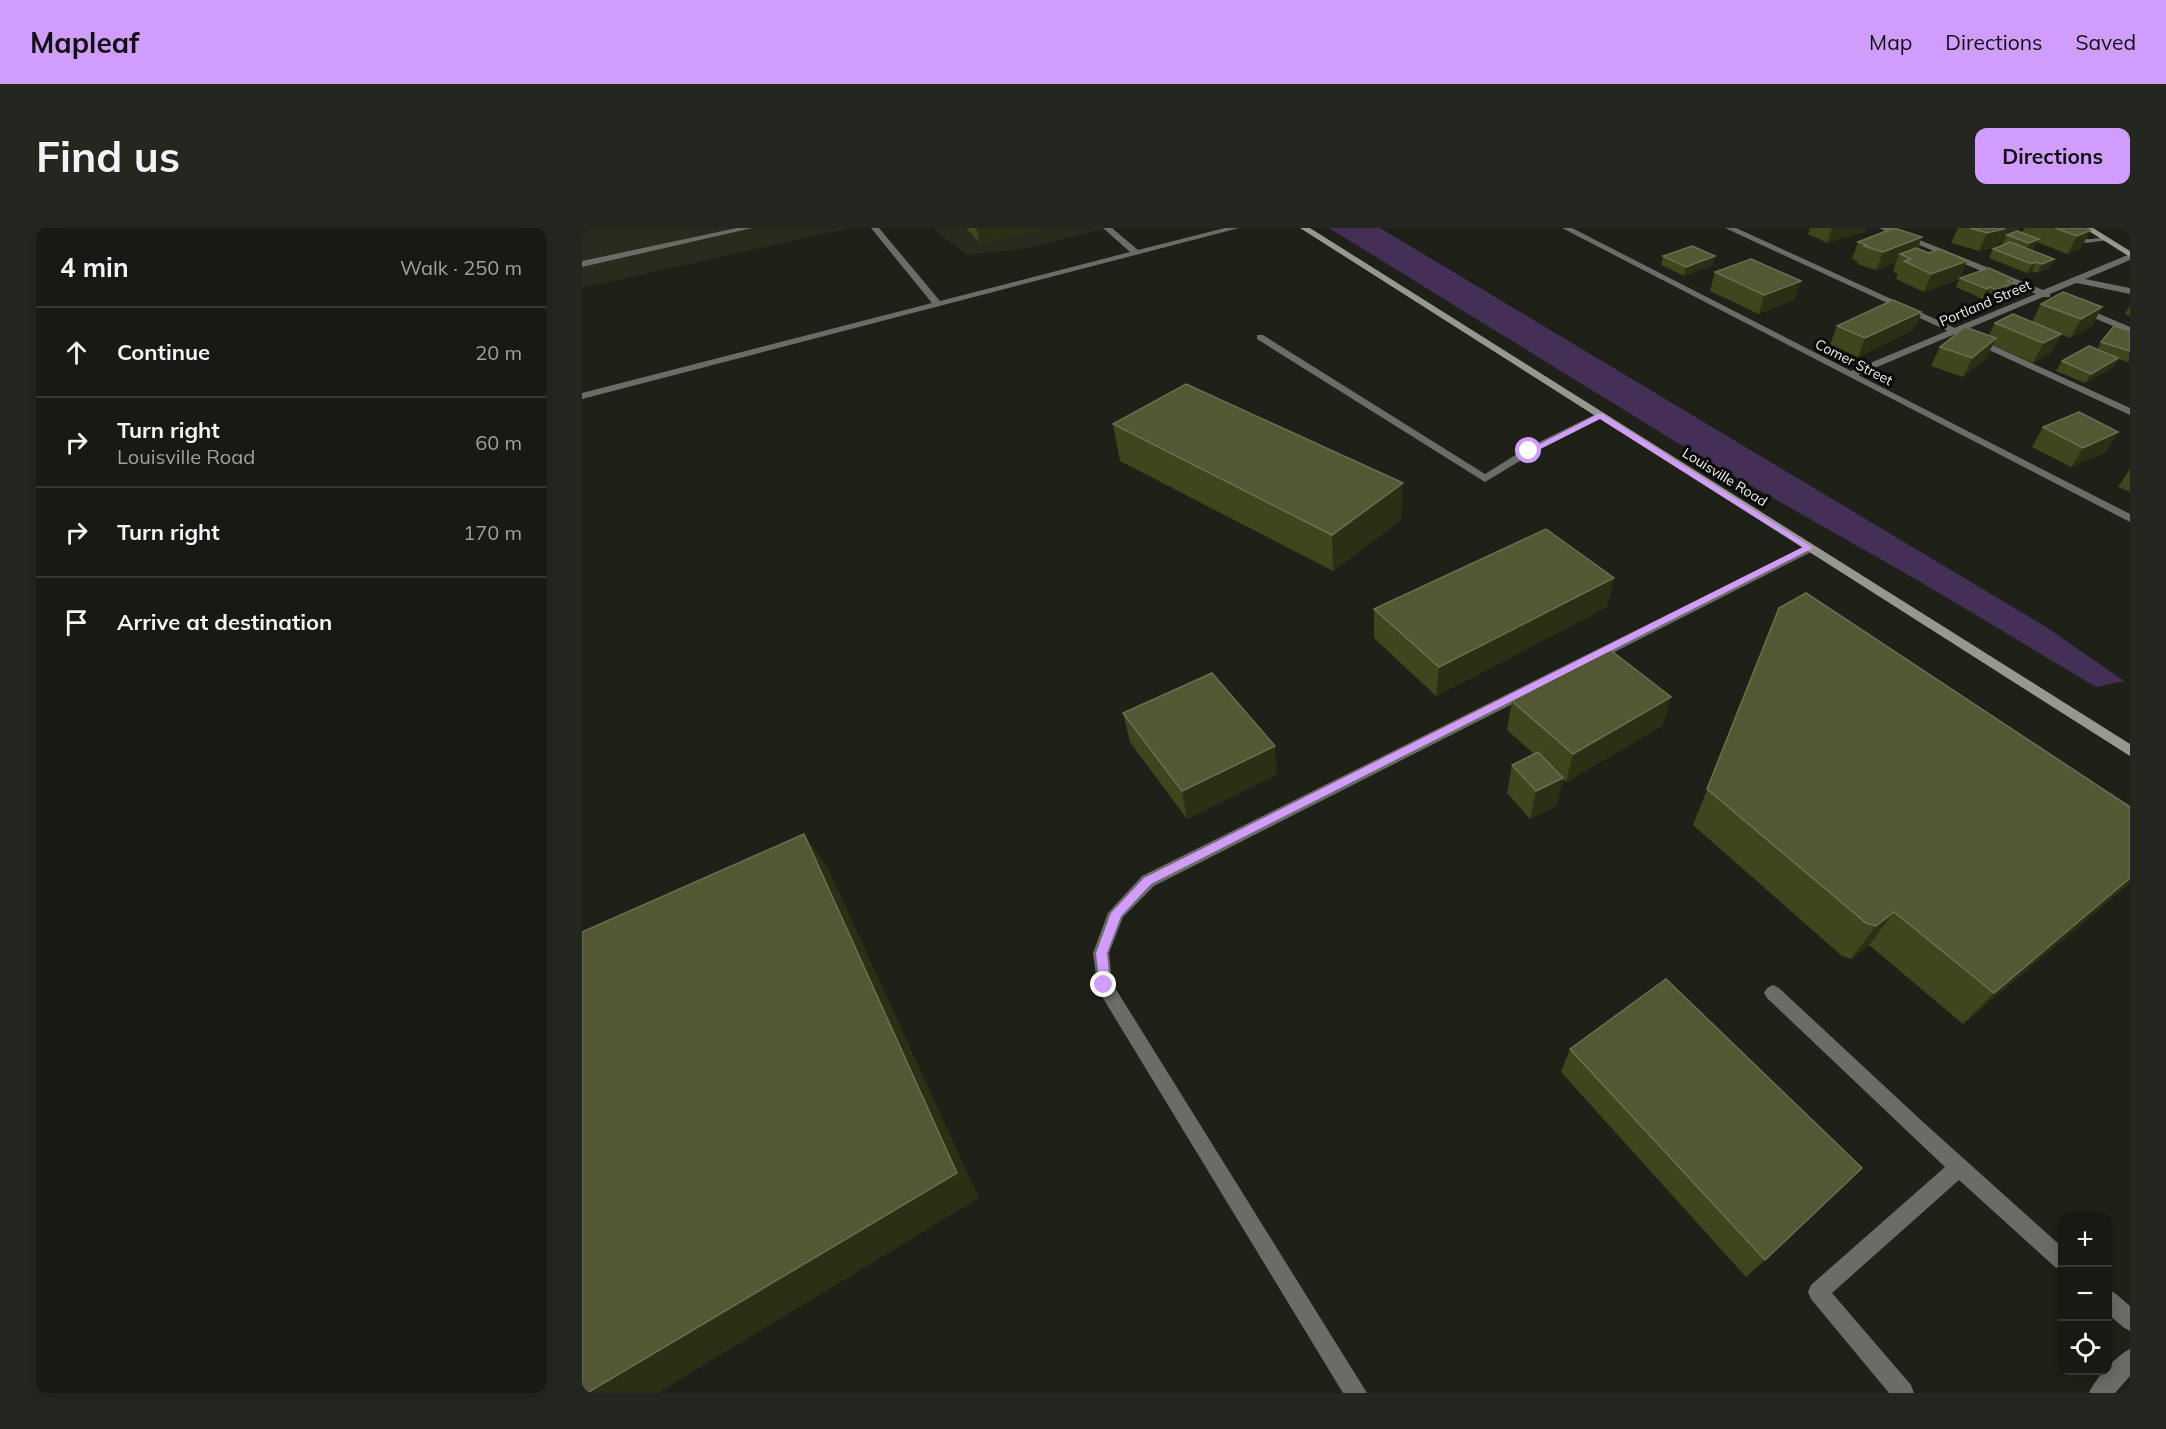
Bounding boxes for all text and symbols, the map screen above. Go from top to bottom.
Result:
text: Mapleaf [30,25,139,60]
text: Map [1869,29,1912,55]
text: Directions [1945,29,2042,55]
text: Saved [2075,29,2136,55]
button: Directions [1975,128,2130,184]
text: Find us [36,130,180,183]
text: 4 min [60,251,129,284]
text: Walk · 250 m [400,255,522,280]
street label: Portland Street [1936,276,2034,330]
street label: Comer Street [1812,335,1896,389]
icon: ahead [60,336,93,369]
text: Continue [117,338,210,366]
text: 20 m [475,340,522,365]
text: Turn right [117,416,220,444]
icon: right [60,426,93,459]
text: 60 m [475,430,522,455]
route start [1515,437,1541,463]
text: Louisville Road [117,444,255,469]
street label: Louisville Road [1679,444,1771,510]
icon: right [60,516,93,549]
text: Turn right [117,518,220,546]
text: 170 m [463,520,522,545]
icon: arrive [60,606,93,639]
text: Arrive at destination [117,608,332,636]
route end [1090,971,1116,997]
map controls [2058,1213,2112,1375]
button: + [2058,1213,2112,1267]
button: − [2058,1267,2112,1321]
button: locate [2058,1321,2112,1375]

